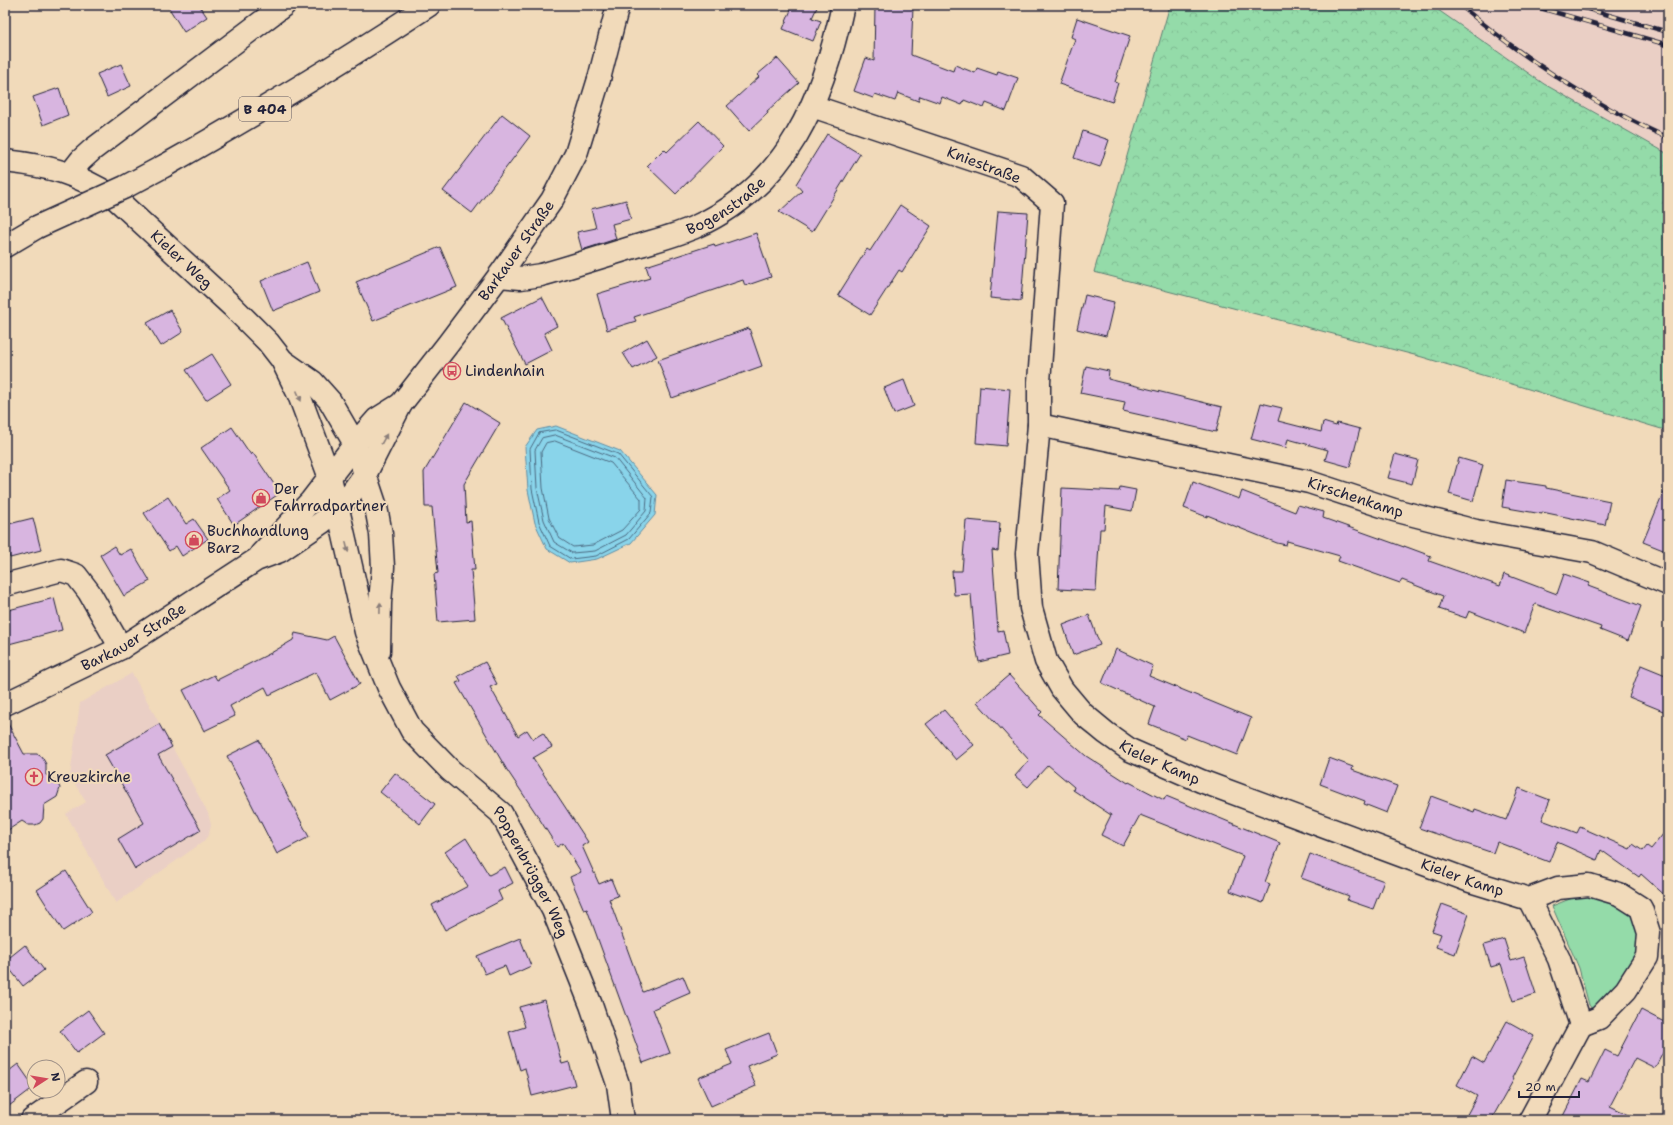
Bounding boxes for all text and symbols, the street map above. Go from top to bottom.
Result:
road number: B 404 [239,97,291,121]
street label: Kniestraße [944,142,1024,188]
street label: Bogenstraße [683,173,770,240]
street label: Barkauer Straße [474,196,559,305]
street label: Kieler Weg [146,226,217,293]
bus stop icon: Lindenhain [442,361,462,381]
place label: Lindenhain [465,361,545,381]
one-way arrow [296,390,302,401]
one-way arrow [381,433,387,445]
street label: Kirschenkamp [1305,472,1406,522]
place label: Der Fahrradpartner [274,479,386,516]
shop icon: Der Fahrradpartner [251,488,271,508]
place label: Buchhandlung Barz [207,521,309,558]
shop icon: Buchhandlung Barz [184,530,204,550]
one-way arrow [344,540,350,553]
street label: Barkauer Straße [78,598,190,676]
one-way arrow [377,601,383,614]
street label: Kieler Kamp [1115,735,1203,789]
church icon: Kreuzkirche [24,767,44,787]
place label: Kreuzkirche [47,767,131,787]
street label: Poppenbrügger Weg [489,801,573,941]
street label: Kieler Kamp [1418,854,1506,901]
north arrow [26,1059,66,1099]
text: N [47,1071,64,1083]
scale bar [1519,1073,1579,1099]
text: 20 m [1525,1079,1556,1095]

